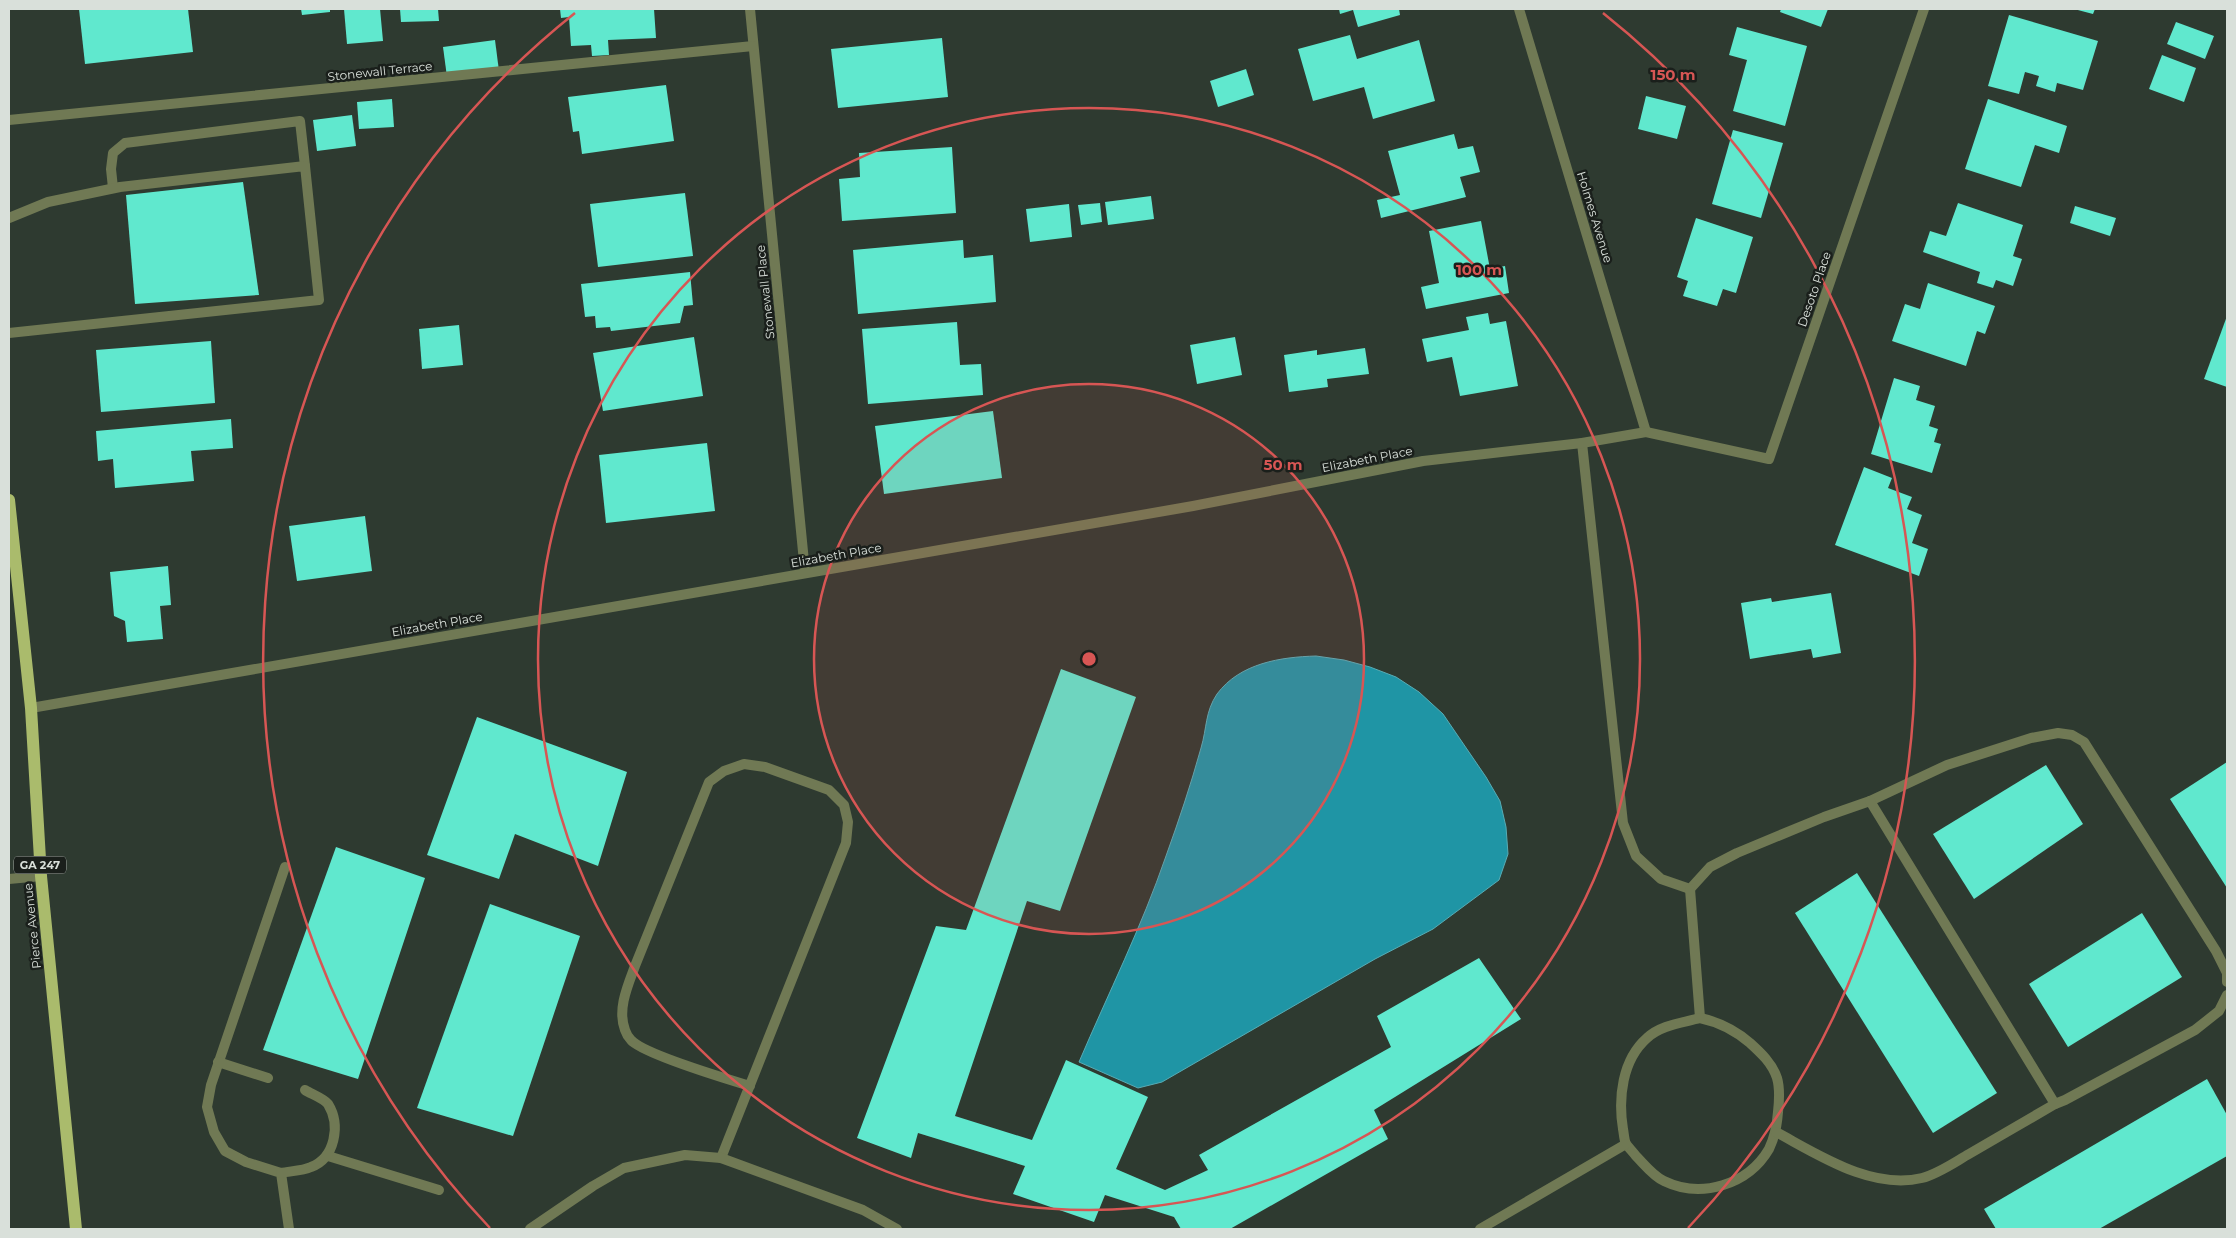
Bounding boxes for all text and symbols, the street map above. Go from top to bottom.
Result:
street label: Stonewall Terrace [327,58,433,84]
text: 150 m [1651,65,1695,84]
street label: Holmes Avenue [1574,169,1616,265]
street label: Stonewall Place [753,244,777,340]
street label: Desoto Place [1794,249,1834,329]
text: 100 m [1456,260,1502,279]
street label: Elizabeth Place [1320,443,1414,475]
text: 50 m [1263,455,1303,474]
street label: Elizabeth Place [789,540,883,570]
street label: Elizabeth Place [390,609,484,639]
centre of rings [1080,650,1098,668]
road number: GA 247 [14,856,66,874]
street label: Pierce Avenue [20,882,44,970]

